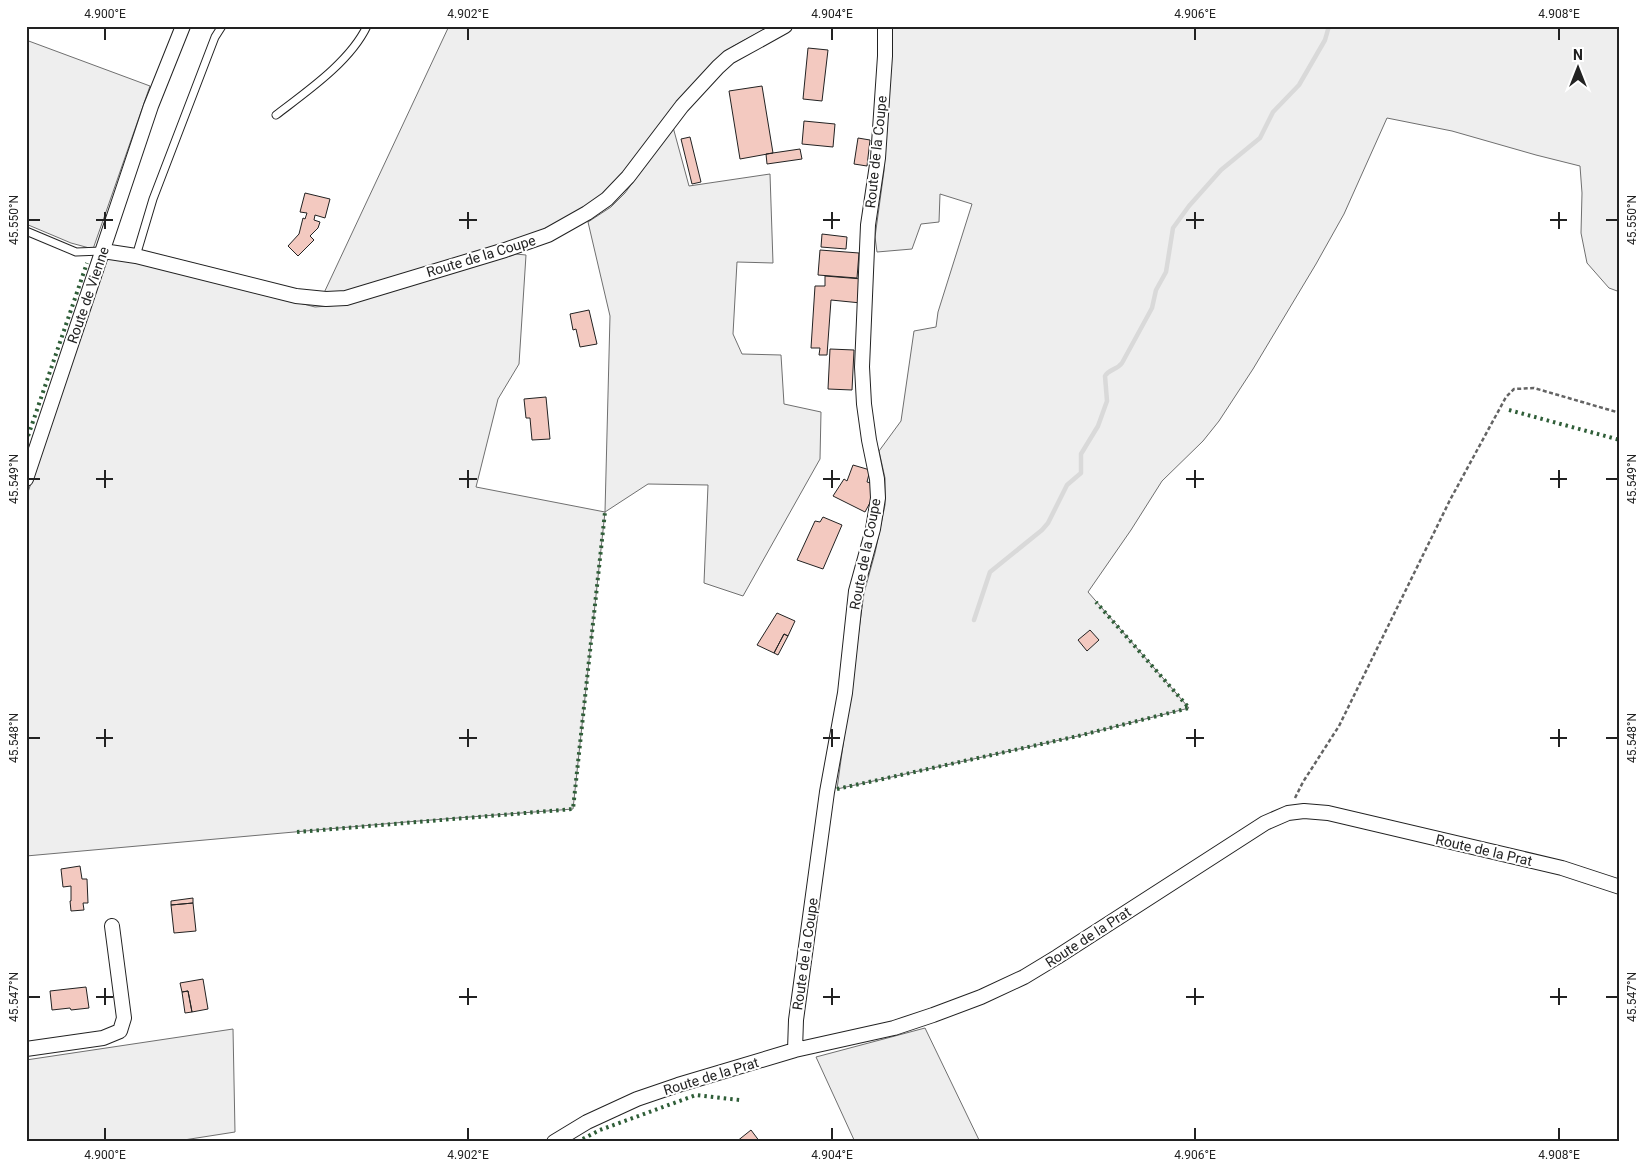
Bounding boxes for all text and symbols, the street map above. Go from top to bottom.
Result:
text: 4.900°E [84,7,126,21]
text: 4.902°E [447,7,489,21]
text: 4.904°E [811,7,853,21]
text: 4.906°E [1174,7,1216,21]
text: 4.908°E [1538,7,1580,21]
north arrow [1554,42,1604,92]
text: N [1573,47,1583,63]
street label: Route de la Coupe [862,95,890,209]
text: 45.550°N [7,195,21,245]
text: 45.550°N [1625,195,1639,245]
street label: Route de la Coupe [425,232,537,280]
street label: Route de Vienne [64,245,112,345]
text: 45.549°N [7,454,21,504]
text: 45.549°N [1625,454,1639,504]
street label: Route de la Coupe [846,497,884,611]
text: 45.548°N [7,713,21,763]
text: 45.548°N [1625,713,1639,763]
street label: Route de la Prat [1434,831,1534,869]
street label: Route de la Coupe [789,897,821,1011]
street label: Route de la Prat [1042,903,1134,971]
text: 45.547°N [7,972,21,1022]
text: 45.547°N [1625,972,1639,1022]
street label: Route de la Prat [662,1054,761,1098]
text: 4.900°E [84,1148,126,1162]
text: 4.902°E [447,1148,489,1162]
text: 4.904°E [811,1148,853,1162]
text: 4.906°E [1174,1148,1216,1162]
text: 4.908°E [1538,1148,1580,1162]

